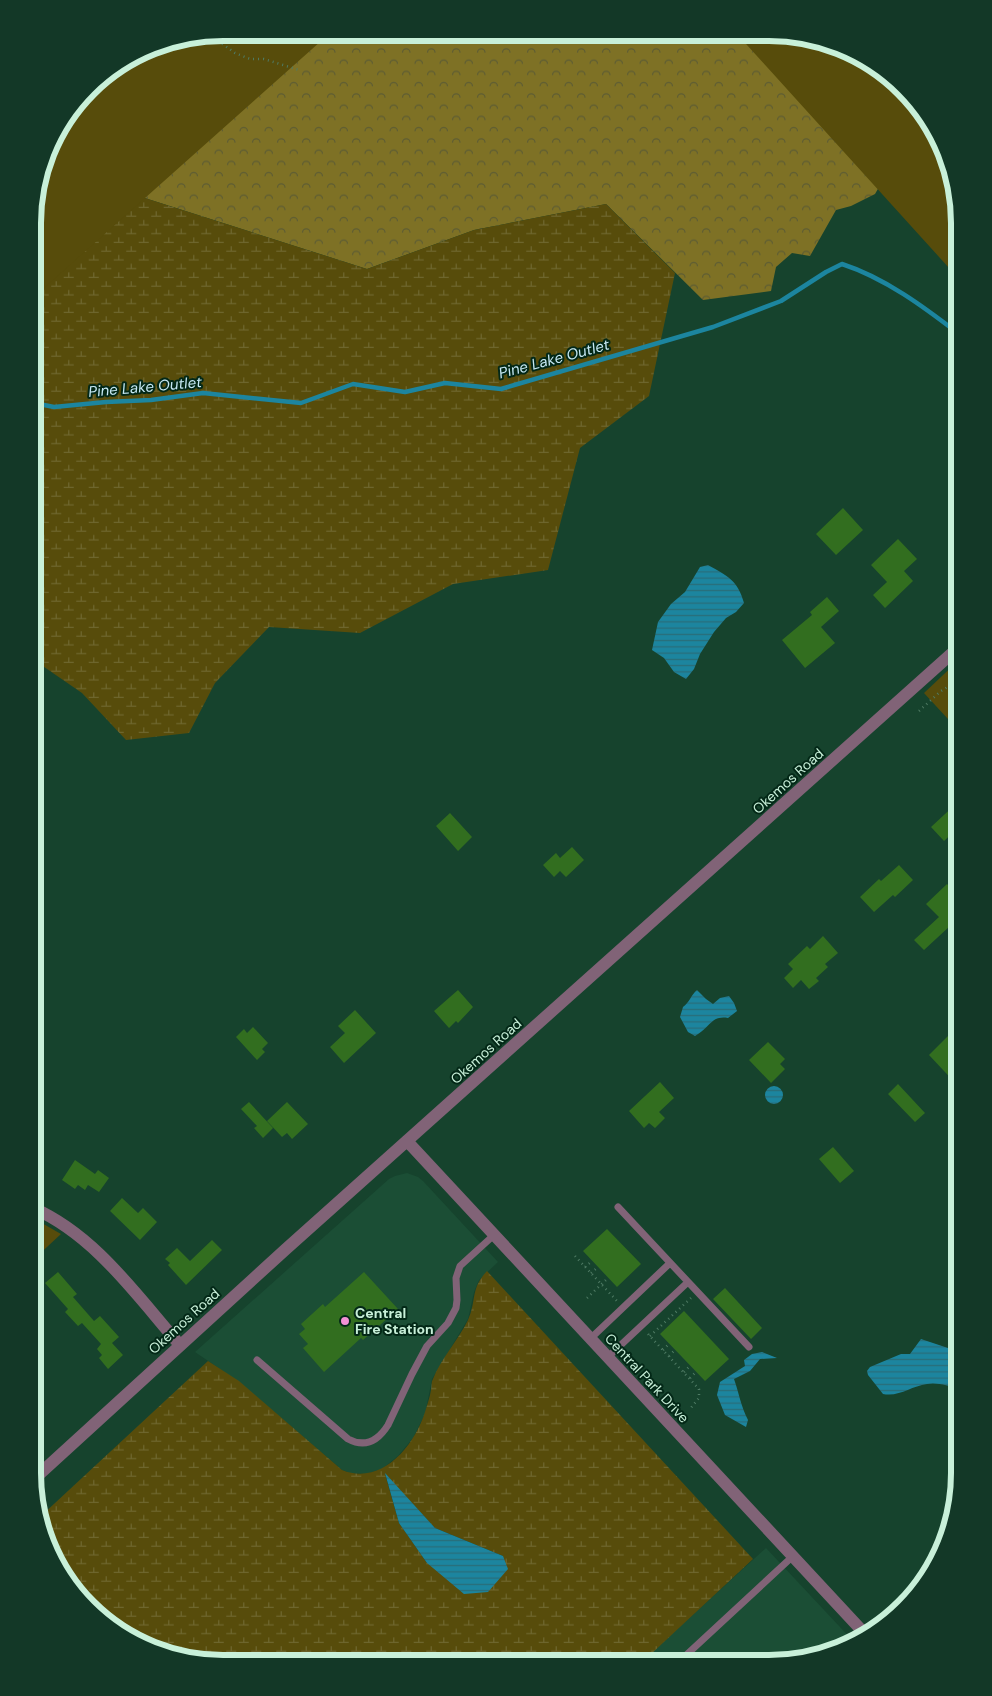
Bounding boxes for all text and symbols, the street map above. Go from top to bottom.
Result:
water label: Pine Lake Outlet [496,335,612,383]
water label: Pine Lake Outlet [87,372,203,402]
street label: Okemos Road [749,744,827,818]
street label: Okemos Road [447,1014,525,1088]
street label: Okemos Road [145,1284,223,1358]
place label: Central Fire Station [355,1304,434,1338]
marker: Central Fire Station [339,1315,351,1327]
street label: Central Park Drive [601,1330,693,1426]

